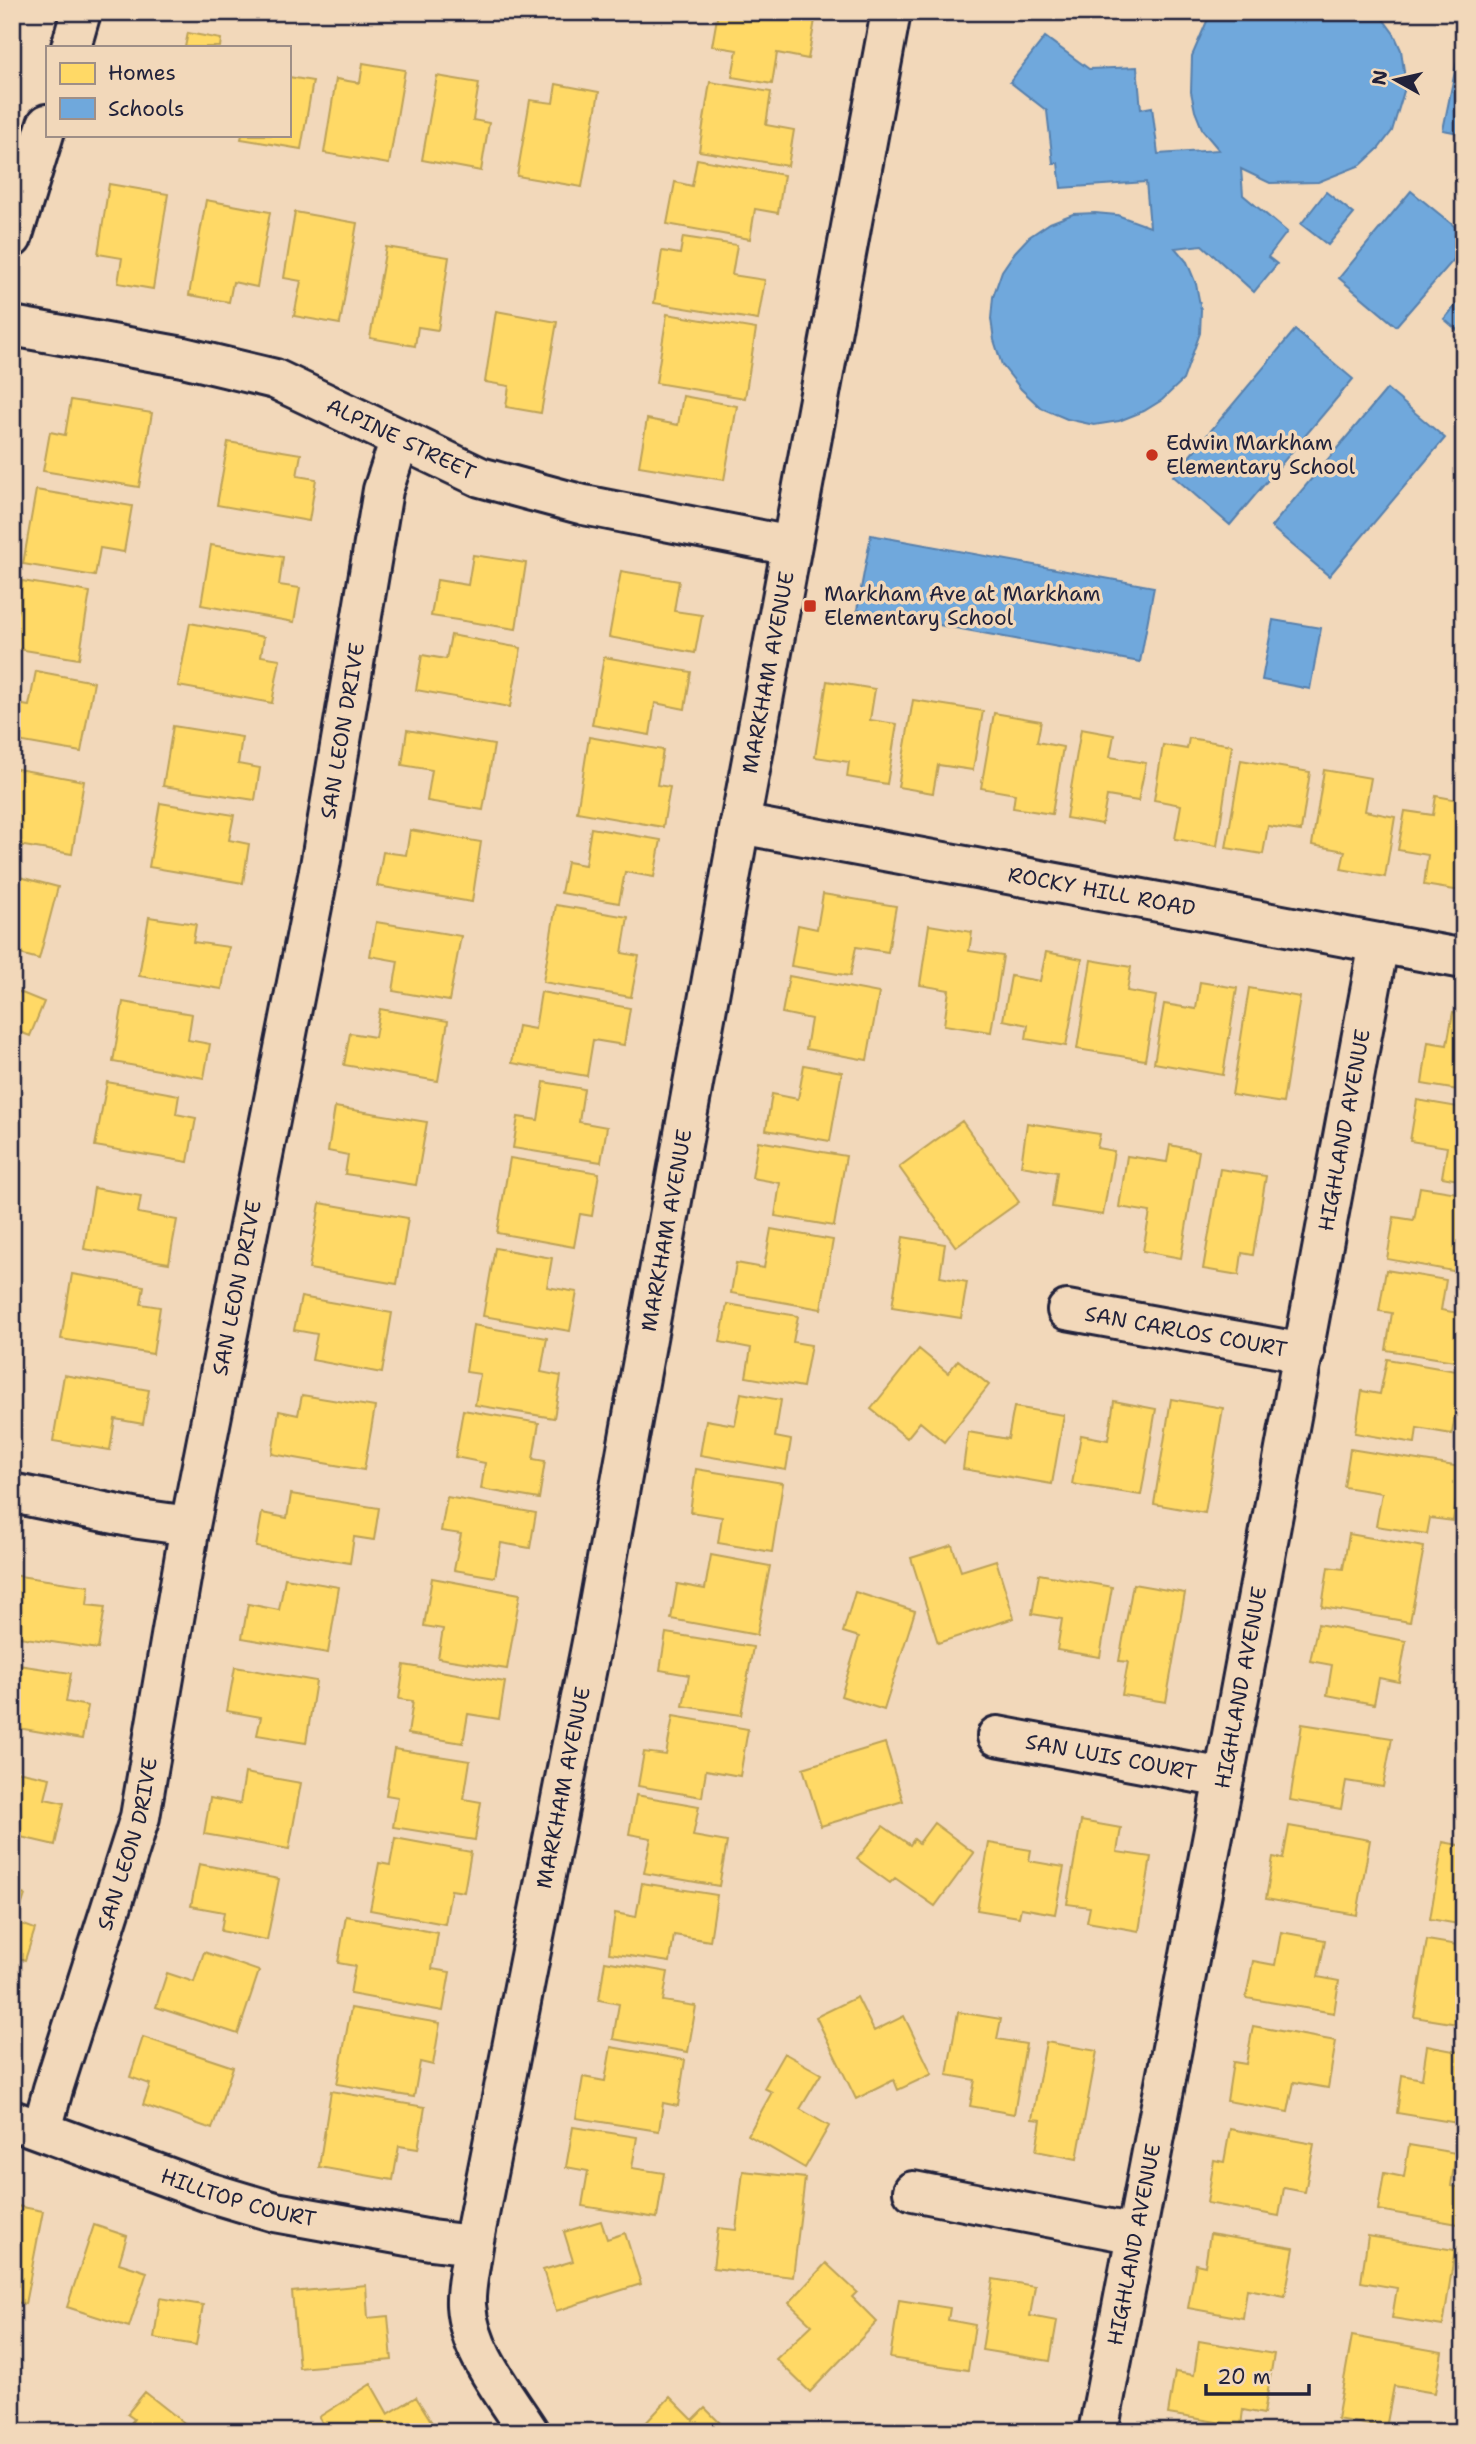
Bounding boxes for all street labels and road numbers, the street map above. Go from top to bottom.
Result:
street label: ALPINE STREET [322,392,480,487]
street label: MARKHAM AVENUE [736,569,801,776]
street label: SAN LEON DRIVE [314,641,371,821]
street label: ROCKY HILL ROAD [1006,860,1198,923]
street label: HIGHLAND AVENUE [1312,1027,1377,1234]
street label: MARKHAM AVENUE [635,1127,699,1334]
street label: SAN LEON DRIVE [206,1198,268,1378]
street label: SAN CARLOS COURT [1083,1299,1290,1364]
street label: HIGHLAND AVENUE [1208,1584,1273,1791]
street label: MARKHAM AVENUE [530,1684,597,1891]
street label: SAN LUIS COURT [1023,1728,1199,1787]
street label: SAN LEON DRIVE [91,1755,164,1934]
street label: HIGHLAND AVENUE [1101,2141,1167,2348]
street label: HILLTOP COURT [157,2162,319,2233]

